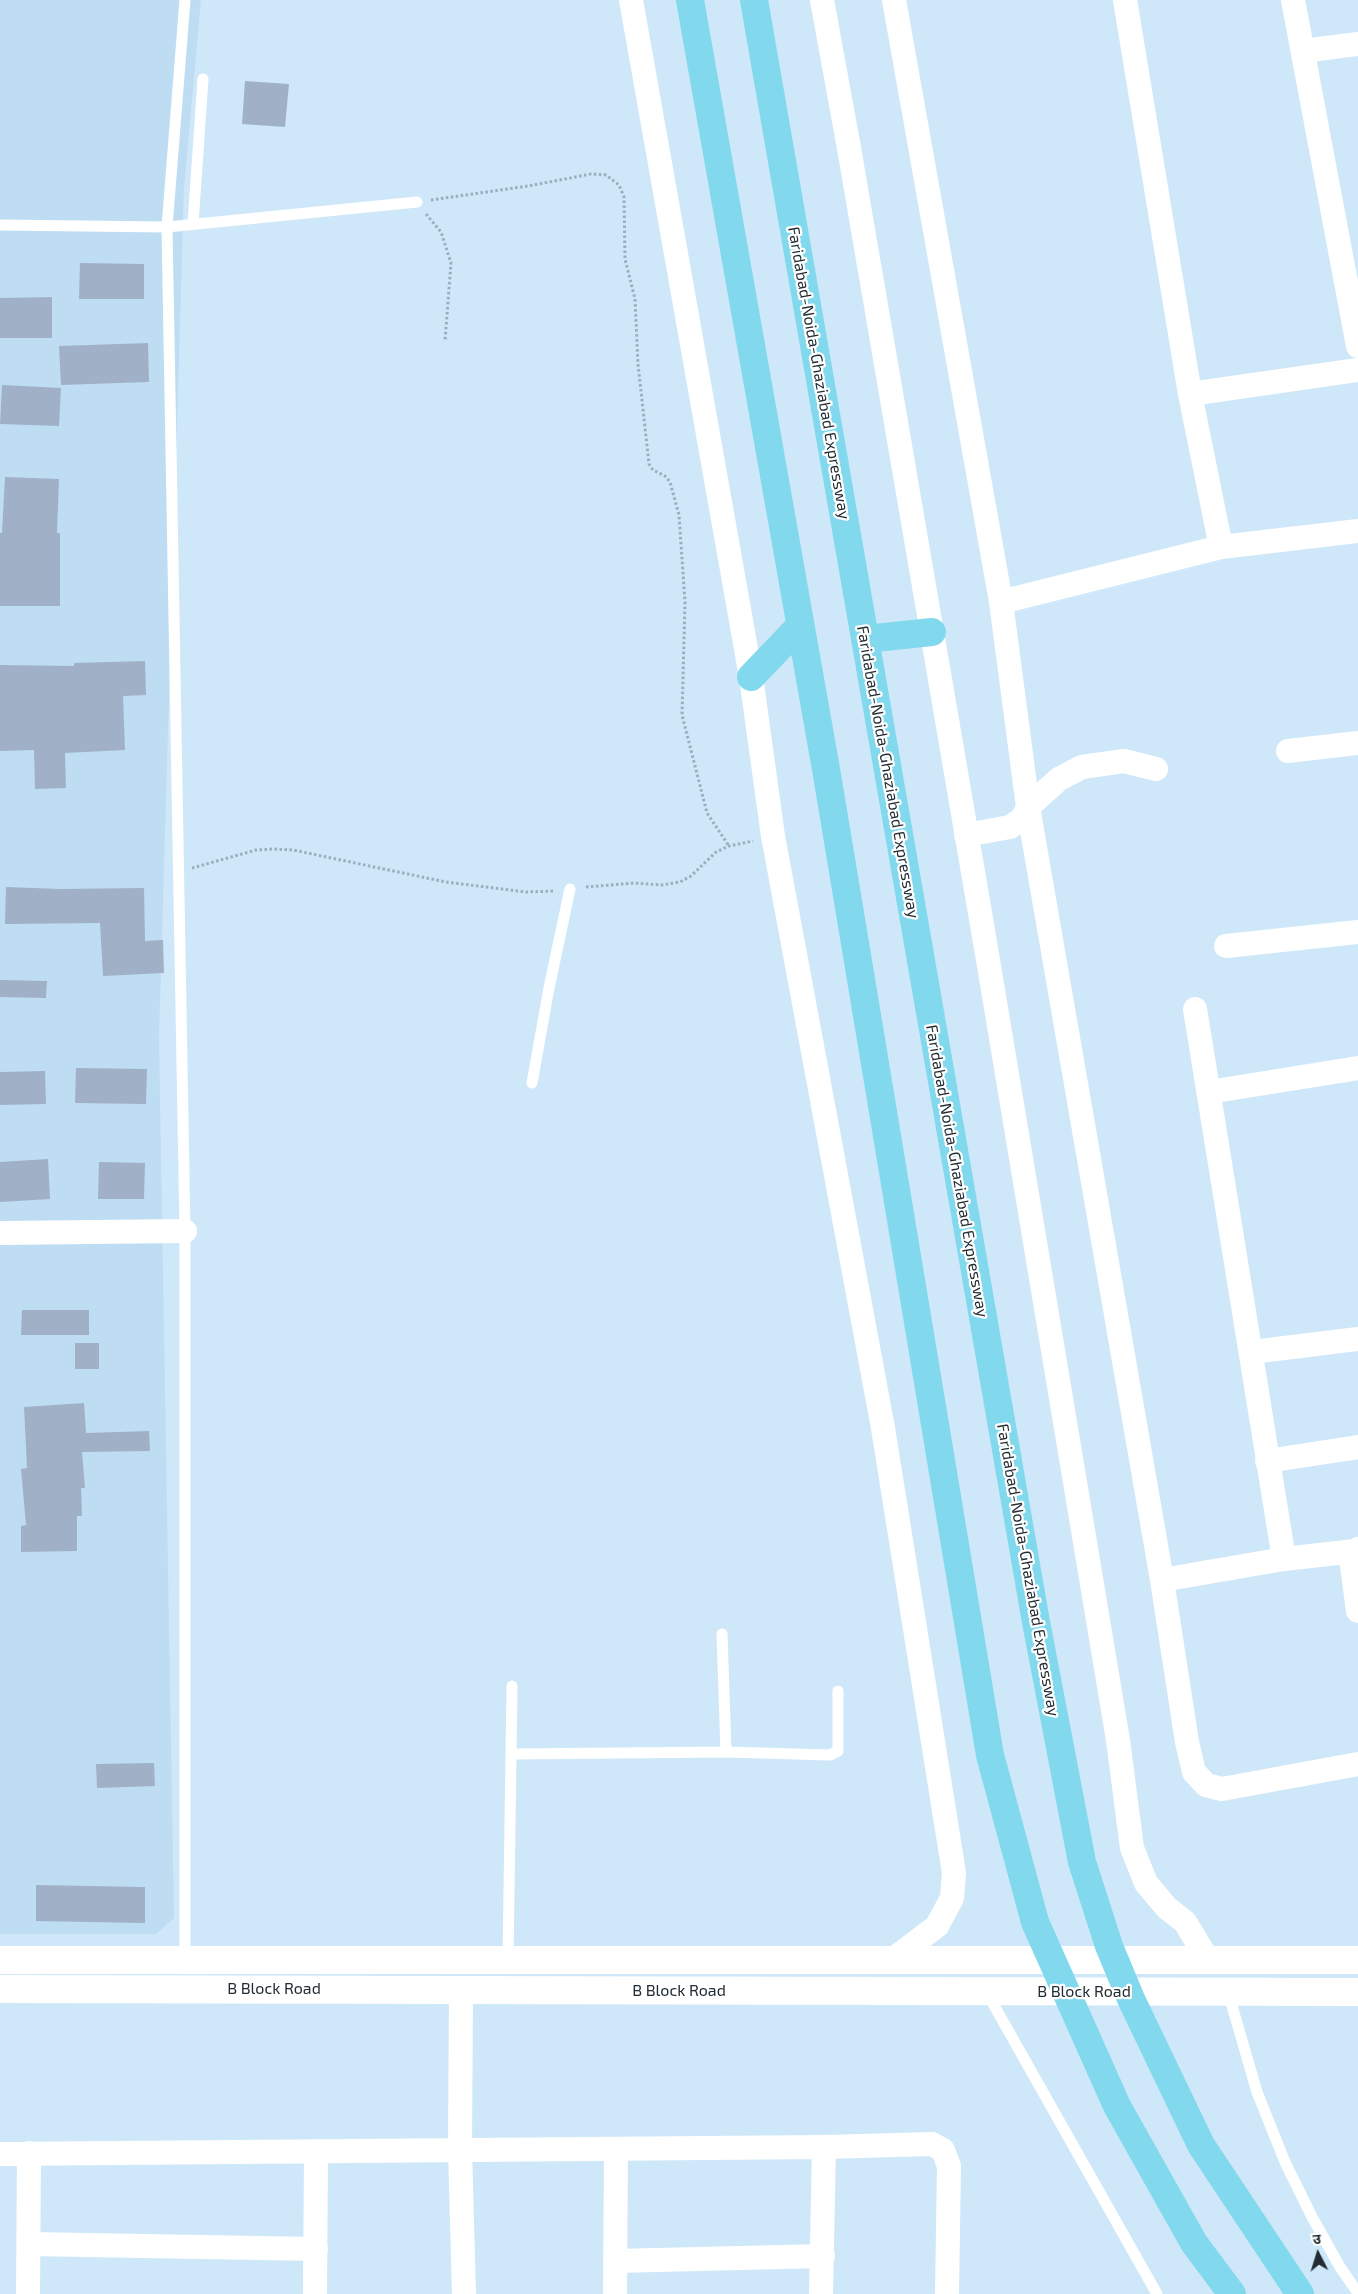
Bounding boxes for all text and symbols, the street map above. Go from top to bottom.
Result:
street label: Faridabad-Noida-Ghaziabad Expressway [784,225,854,521]
street label: Faridabad-Noida-Ghaziabad Expressway [853,624,923,920]
street label: Faridabad-Noida-Ghaziabad Expressway [922,1023,992,1319]
street label: Faridabad-Noida-Ghaziabad Expressway [993,1422,1063,1718]
street label: B Block Road [227,1979,321,1999]
street label: B Block Road [632,1981,726,2001]
street label: B Block Road [1037,1982,1131,2002]
north arrow [1293,2229,1343,2279]
text: उ [1312,2230,1321,2247]

